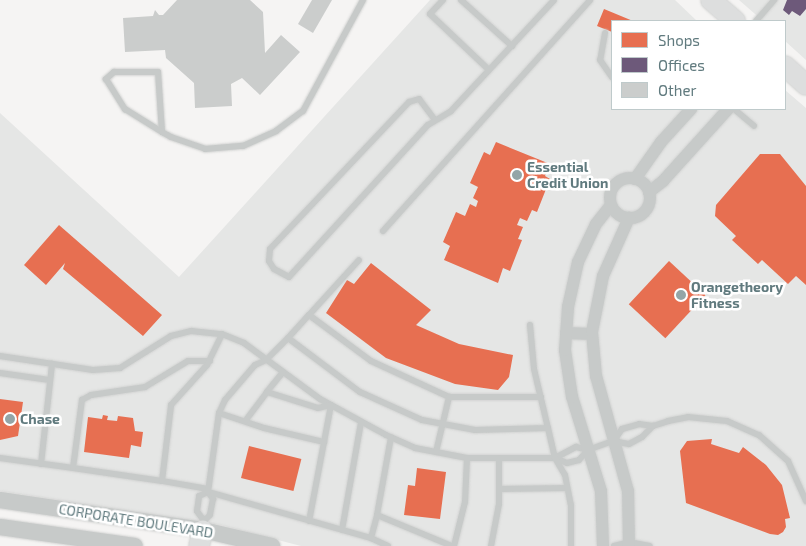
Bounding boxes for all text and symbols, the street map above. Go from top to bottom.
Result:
legend [611,20,786,110]
text: Shops [658,31,700,49]
text: Offices [658,56,705,74]
text: Other [658,81,697,99]
place label: Essential Credit Union [527,159,609,192]
marker: Essential Credit Union [511,169,523,181]
place label: Orangetheory Fitness [691,279,783,312]
marker: Orangetheory Fitness [675,289,687,301]
place label: Chase [20,411,60,427]
marker: Chase [4,413,16,425]
street label: CORPORATE BOULEVARD [58,500,214,542]

